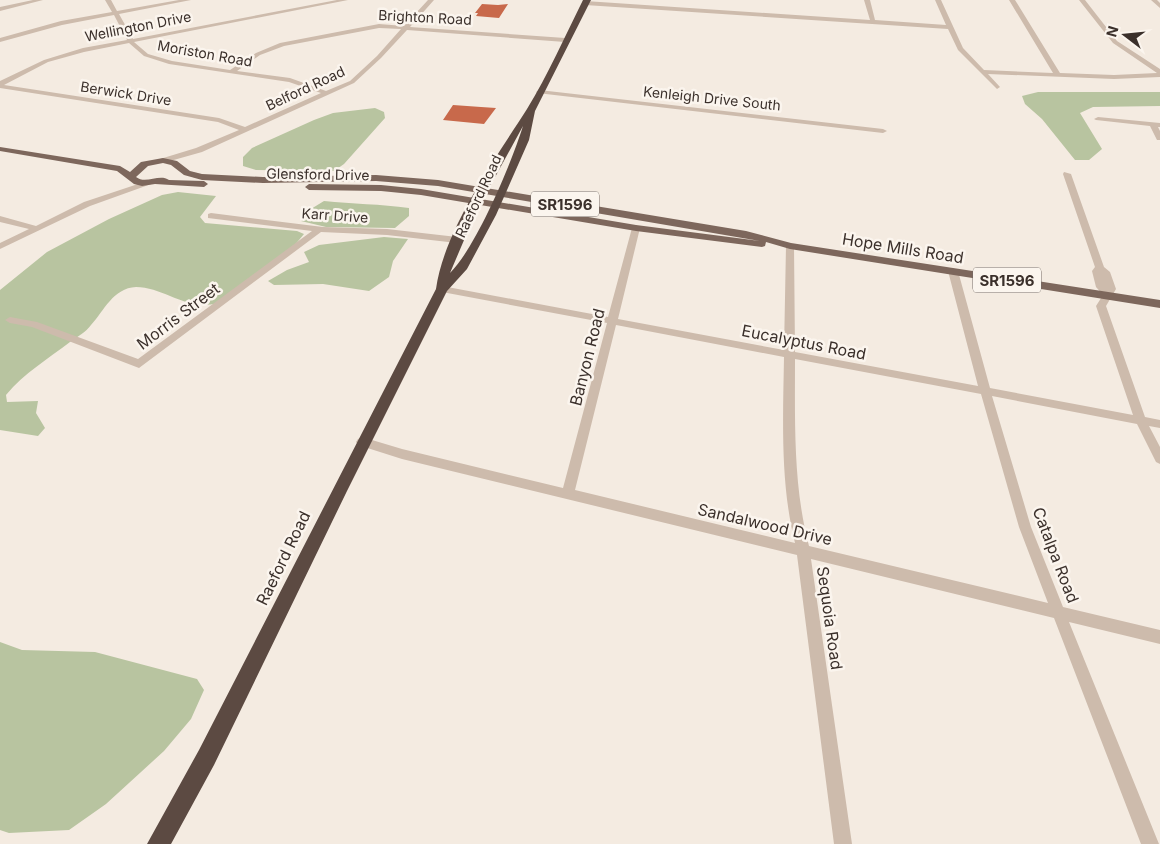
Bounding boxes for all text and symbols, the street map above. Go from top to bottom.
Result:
street label: Brighton Road [378,6,472,28]
street label: Wellington Drive [83,7,193,45]
north arrow [1100,10,1150,60]
text: N [1102,24,1122,39]
street label: Moriston Road [156,36,254,70]
street label: Belford Road [263,62,347,114]
street label: Berwick Drive [79,77,173,109]
street label: Kenleigh Drive South [642,82,782,114]
street label: Raeford Road [451,152,505,240]
street label: Glensford Drive [266,165,370,183]
road number: SR1596 [531,192,599,216]
street label: Karr Drive [301,204,369,226]
street label: Hope Mills Road [841,229,965,267]
road number: SR1596 [973,268,1041,292]
street label: Morris Street [133,278,223,354]
street label: Banyon Road [565,306,609,408]
street label: Eucalyptus Road [740,320,868,364]
street label: Sandalwood Drive [696,499,834,549]
street label: Catalpa Road [1029,504,1083,606]
street label: Raeford Road [252,508,314,608]
street label: Sequoia Road [813,565,847,671]

